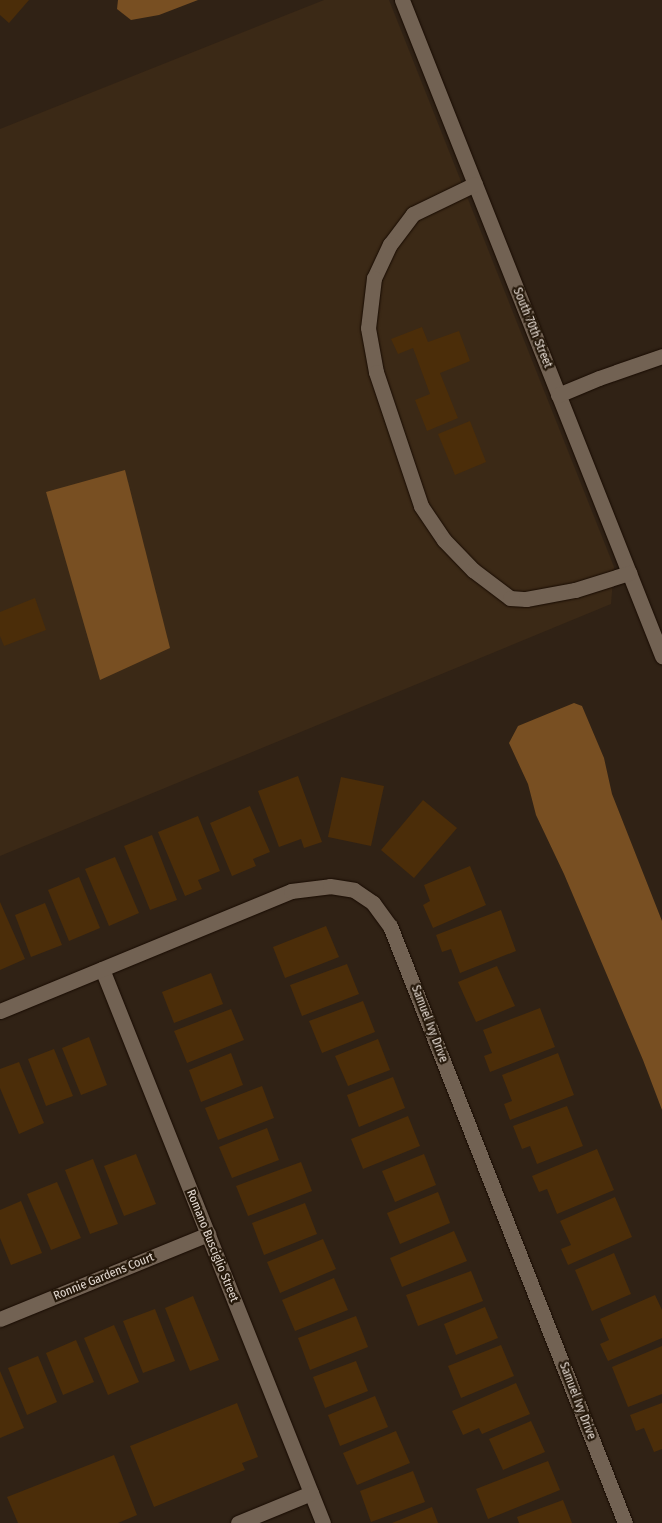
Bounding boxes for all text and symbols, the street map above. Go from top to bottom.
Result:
street label: South 70th Street [509,286,555,370]
street label: Samuel Ivy Drive [408,983,450,1065]
street label: Romano Busciglio Street [183,1188,241,1304]
street label: Ronnie Gardens Court [52,1250,156,1304]
street label: Samuel Ivy Drive [556,1360,598,1442]

